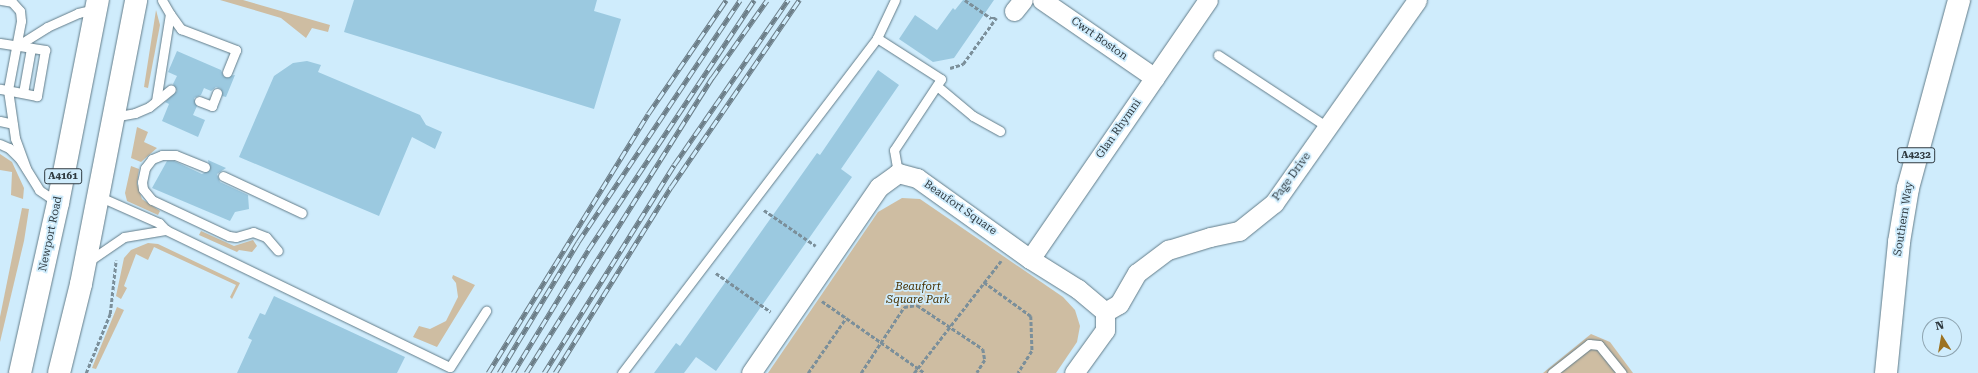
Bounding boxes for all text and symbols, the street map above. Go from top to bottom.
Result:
street label: Cwrt Boston [1068,15,1130,63]
street label: Glan Rhymni [1094,97,1144,161]
road number: A4232 [1897,147,1935,163]
street label: Page Drive [1270,150,1314,204]
road number: A4161 [44,168,82,184]
street label: Beaufort Square [921,178,999,238]
street label: Southern Way [1892,181,1916,257]
street label: Newport Road [37,195,65,273]
park label: Beaufort Square Park [886,281,950,307]
north arrow [1922,317,1962,357]
text: N [1934,319,1945,333]

